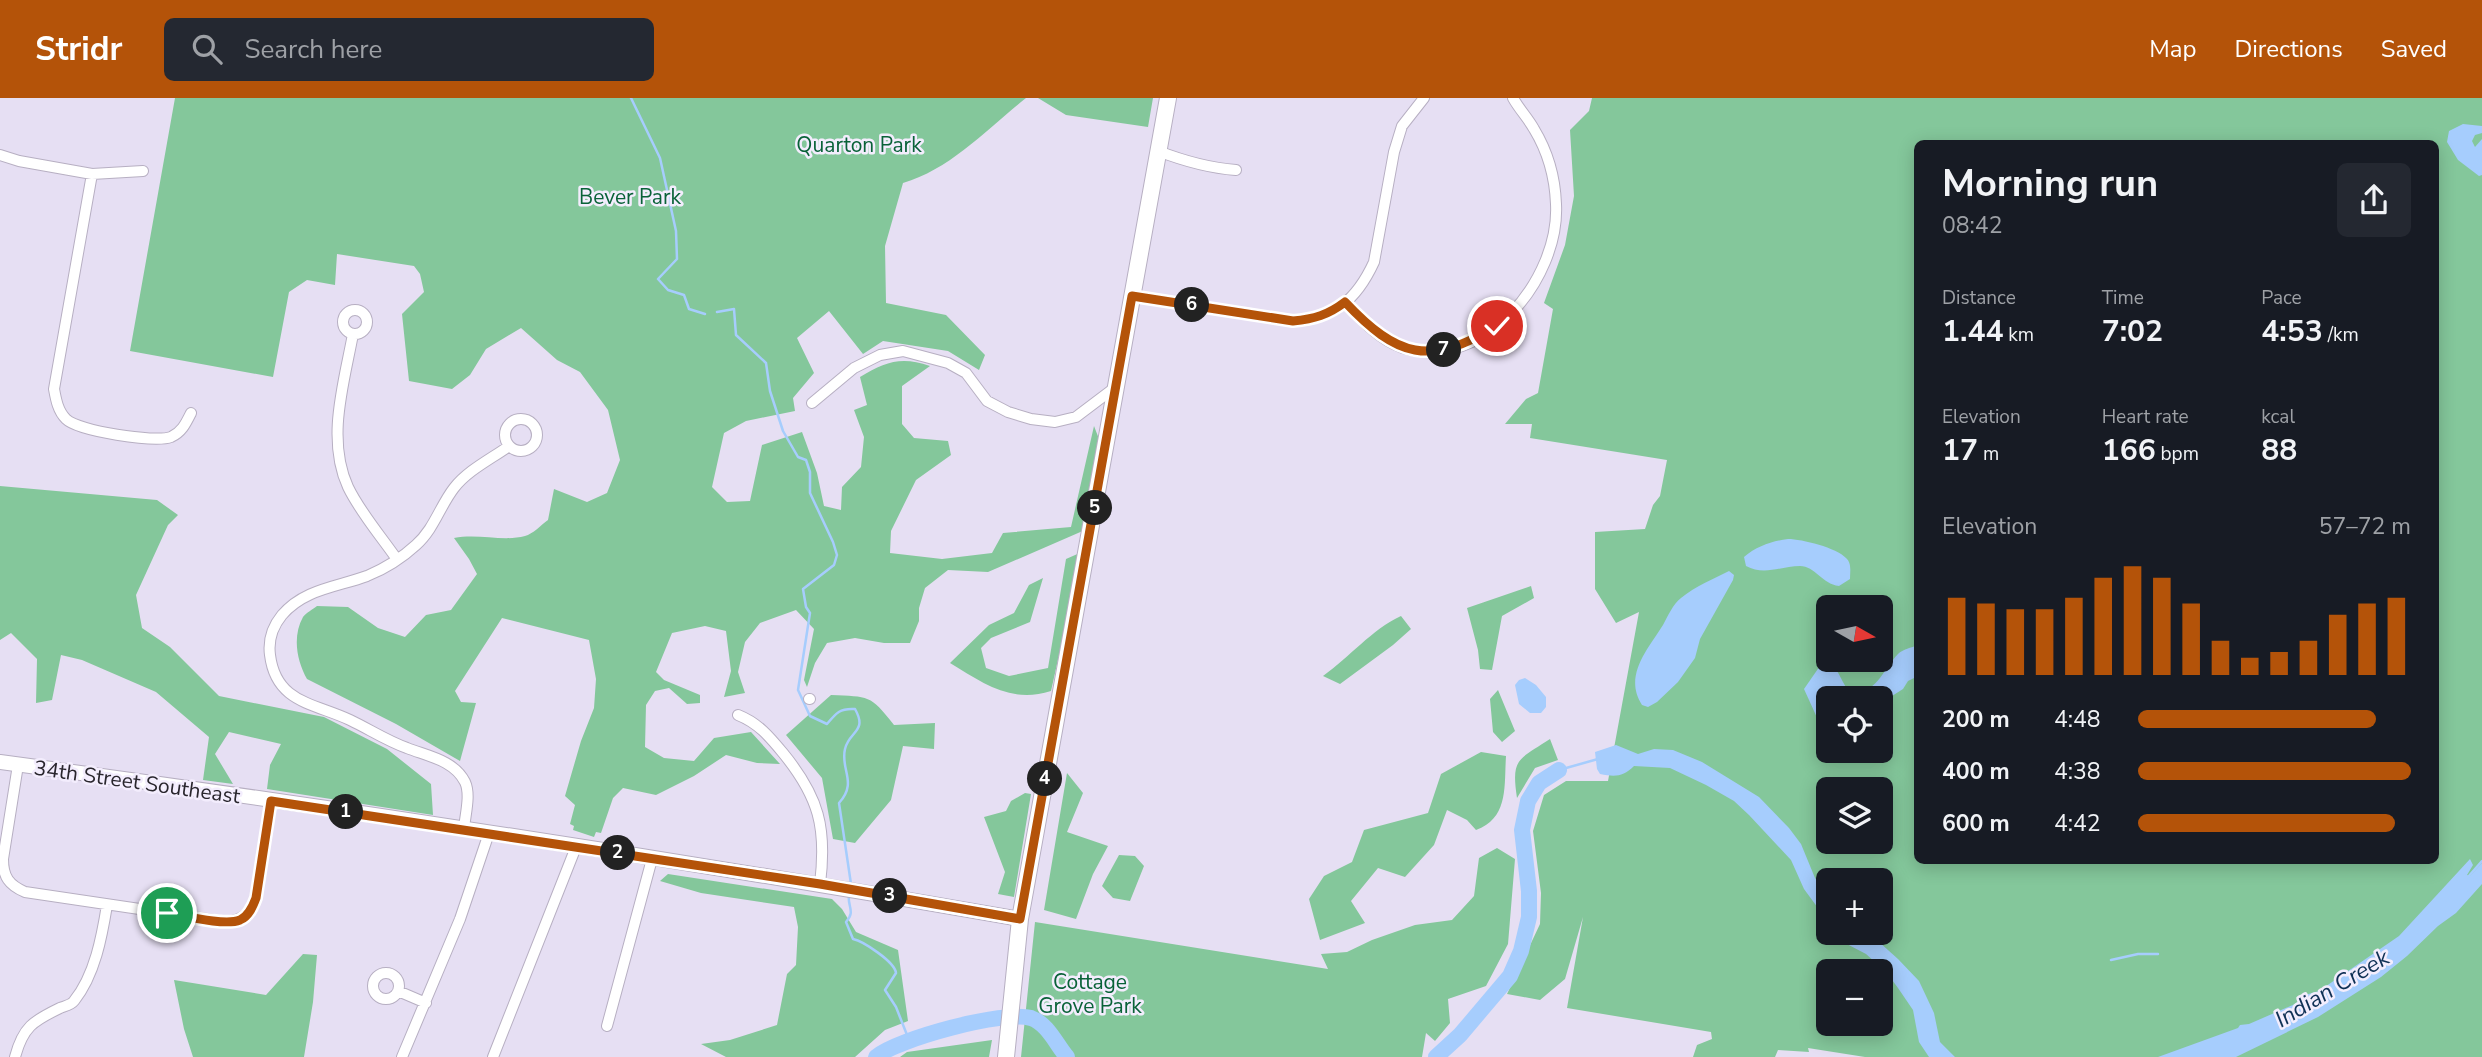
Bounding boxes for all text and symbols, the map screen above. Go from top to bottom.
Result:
search box [164,18,654,81]
text: Stridr [35,27,122,72]
icon: search [188,30,226,68]
text: Search here [244,32,382,67]
text: Map [2149,33,2196,65]
text: Directions [2234,33,2343,65]
text: Saved [2381,33,2447,65]
park label: Quarton Park [796,131,922,159]
text: Morning run [1942,158,2158,209]
button: share [2337,163,2411,237]
park label: Bever Park [579,183,681,211]
text: 08:42 [1942,210,2002,241]
text: Distance [1942,285,2016,311]
text: Time [2102,285,2144,311]
text: Pace [2261,285,2302,311]
pin: 6 [1174,288,1210,322]
text: 6 [1186,291,1197,317]
pin [1467,296,1527,356]
icon: check [1478,307,1516,345]
text: 1.44 [1942,311,2003,352]
text: 7:02 [2102,311,2163,352]
text: 4:53 [2261,311,2323,352]
text: km [2003,322,2034,348]
text: /km [2323,322,2359,348]
pin: 7 [1426,332,1462,368]
text: 7 [1438,336,1449,362]
text: Elevation [1942,404,2021,430]
text: Heart rate [2102,404,2189,430]
text: kcal [2261,404,2295,430]
text: 17 [1942,430,1978,471]
text: 166 [2102,430,2156,471]
text: 88 [2261,430,2297,471]
text: m [1978,441,1999,467]
text: bpm [2156,441,2199,467]
pin: 5 [1078,490,1112,526]
text: 5 [1089,494,1100,520]
text: Elevation [1942,511,2037,542]
text: 57–72 m [2319,511,2411,542]
north arrow [1816,595,1894,672]
map controls [1816,595,1893,1036]
button: locate [1816,686,1893,763]
text: 200 m [1942,704,2010,735]
text: 4:48 [2054,704,2101,735]
street label: 34th Street Southeast [32,754,243,810]
text: 400 m [1942,756,2010,787]
text: 4:38 [2054,756,2101,787]
pin: 4 [1028,762,1062,796]
text: 4 [1039,765,1050,791]
button: layers [1816,777,1893,854]
pin: 1 [328,794,364,830]
text: 1 [340,798,351,824]
text: 600 m [1942,808,2010,839]
text: 4:42 [2054,808,2101,839]
pin: 2 [600,836,636,870]
text: 2 [612,839,623,865]
button: + [1816,868,1893,945]
pin: 3 [872,878,908,914]
text: 3 [884,882,895,908]
pin [137,883,197,943]
icon: arrive [148,894,186,932]
water label: Indian Creek [2269,942,2396,1035]
button: − [1816,959,1893,1036]
park label: Cottage Grove Park [1038,968,1142,1020]

